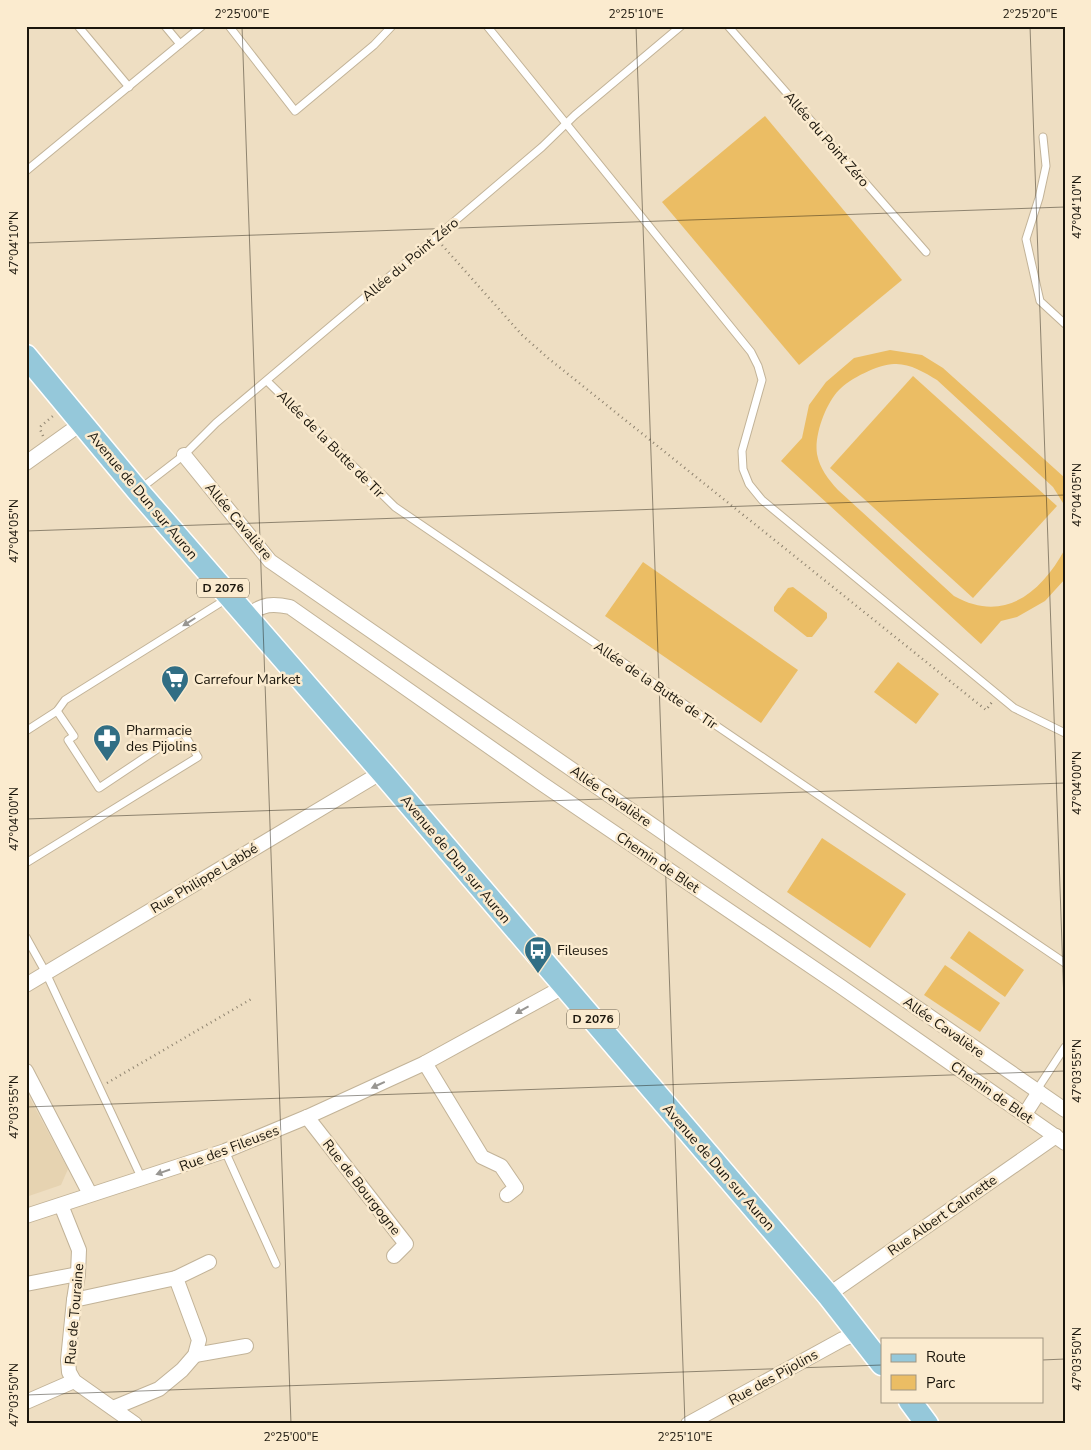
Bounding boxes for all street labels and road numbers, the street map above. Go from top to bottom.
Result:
street label: Allée du Point Zéro [780,88,874,191]
street label: Allée du Point Zéro [358,213,463,305]
street label: Allée de la Butte de Tir [273,386,389,502]
street label: Avenue de Dun sur Auron [83,427,202,564]
street label: Allée Cavalière [201,479,276,564]
road number: D 2076 [197,578,249,598]
street label: Allée de la Butte de Tir [590,637,721,734]
street label: Allée Cavalière [566,761,655,831]
street label: Avenue de Dun sur Auron [396,791,515,928]
street label: Chemin de Blet [612,828,703,897]
street label: Rue Philippe Labbé [147,839,261,918]
street label: Allée Cavalière [899,992,988,1062]
road number: D 2076 [567,1010,619,1028]
street label: Chemin de Blet [947,1057,1037,1128]
street label: Avenue de Dun sur Auron [658,1100,779,1235]
street label: Rue des Fileuses [177,1121,282,1176]
street label: Rue de Bourgogne [318,1135,405,1239]
street label: Rue Albert Calmette [884,1171,1001,1260]
street label: Rue de Touraine [61,1263,88,1365]
street label: Rue des Pijolins [725,1345,822,1410]

